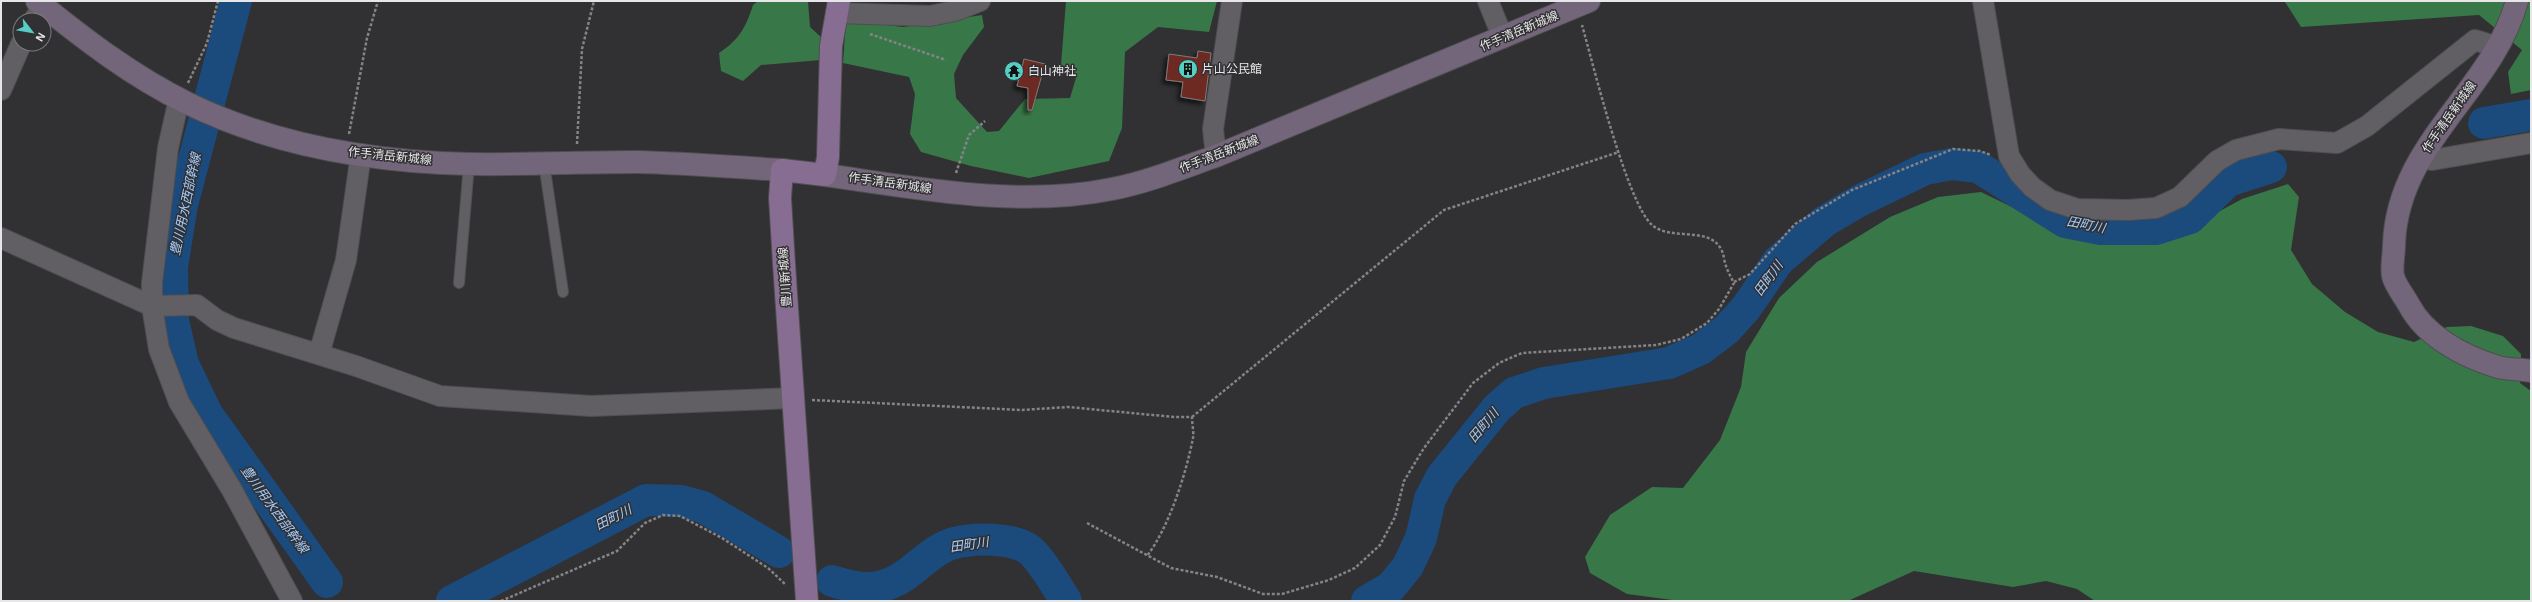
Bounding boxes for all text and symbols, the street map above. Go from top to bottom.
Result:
street label: 作手清岳新城線 [1478,8,1560,54]
north arrow [12,12,52,52]
text: N [33,31,48,44]
building icon: 片山公民館 [1177,58,1199,80]
temple icon: 白山神社 [1003,60,1025,82]
place label: 片山公民館 [1202,62,1262,76]
place label: 白山神社 [1028,64,1076,78]
street label: 作手清岳新城線 [2419,79,2479,155]
street label: 作手清岳新城線 [1177,132,1261,176]
street label: 作手清岳新城線 [347,145,433,167]
water label: 豊川用水西部幹線 [167,150,204,257]
street label: 作手清岳新城線 [847,170,933,196]
water label: 田町川 [2065,213,2108,236]
street label: 豊川新城線 [776,247,794,307]
water label: 田町川 [1751,256,1787,298]
water label: 田町川 [1465,404,1503,445]
water label: 豊川用水西部幹線 [238,463,312,557]
water label: 田町川 [592,501,636,533]
water label: 田町川 [949,534,991,555]

